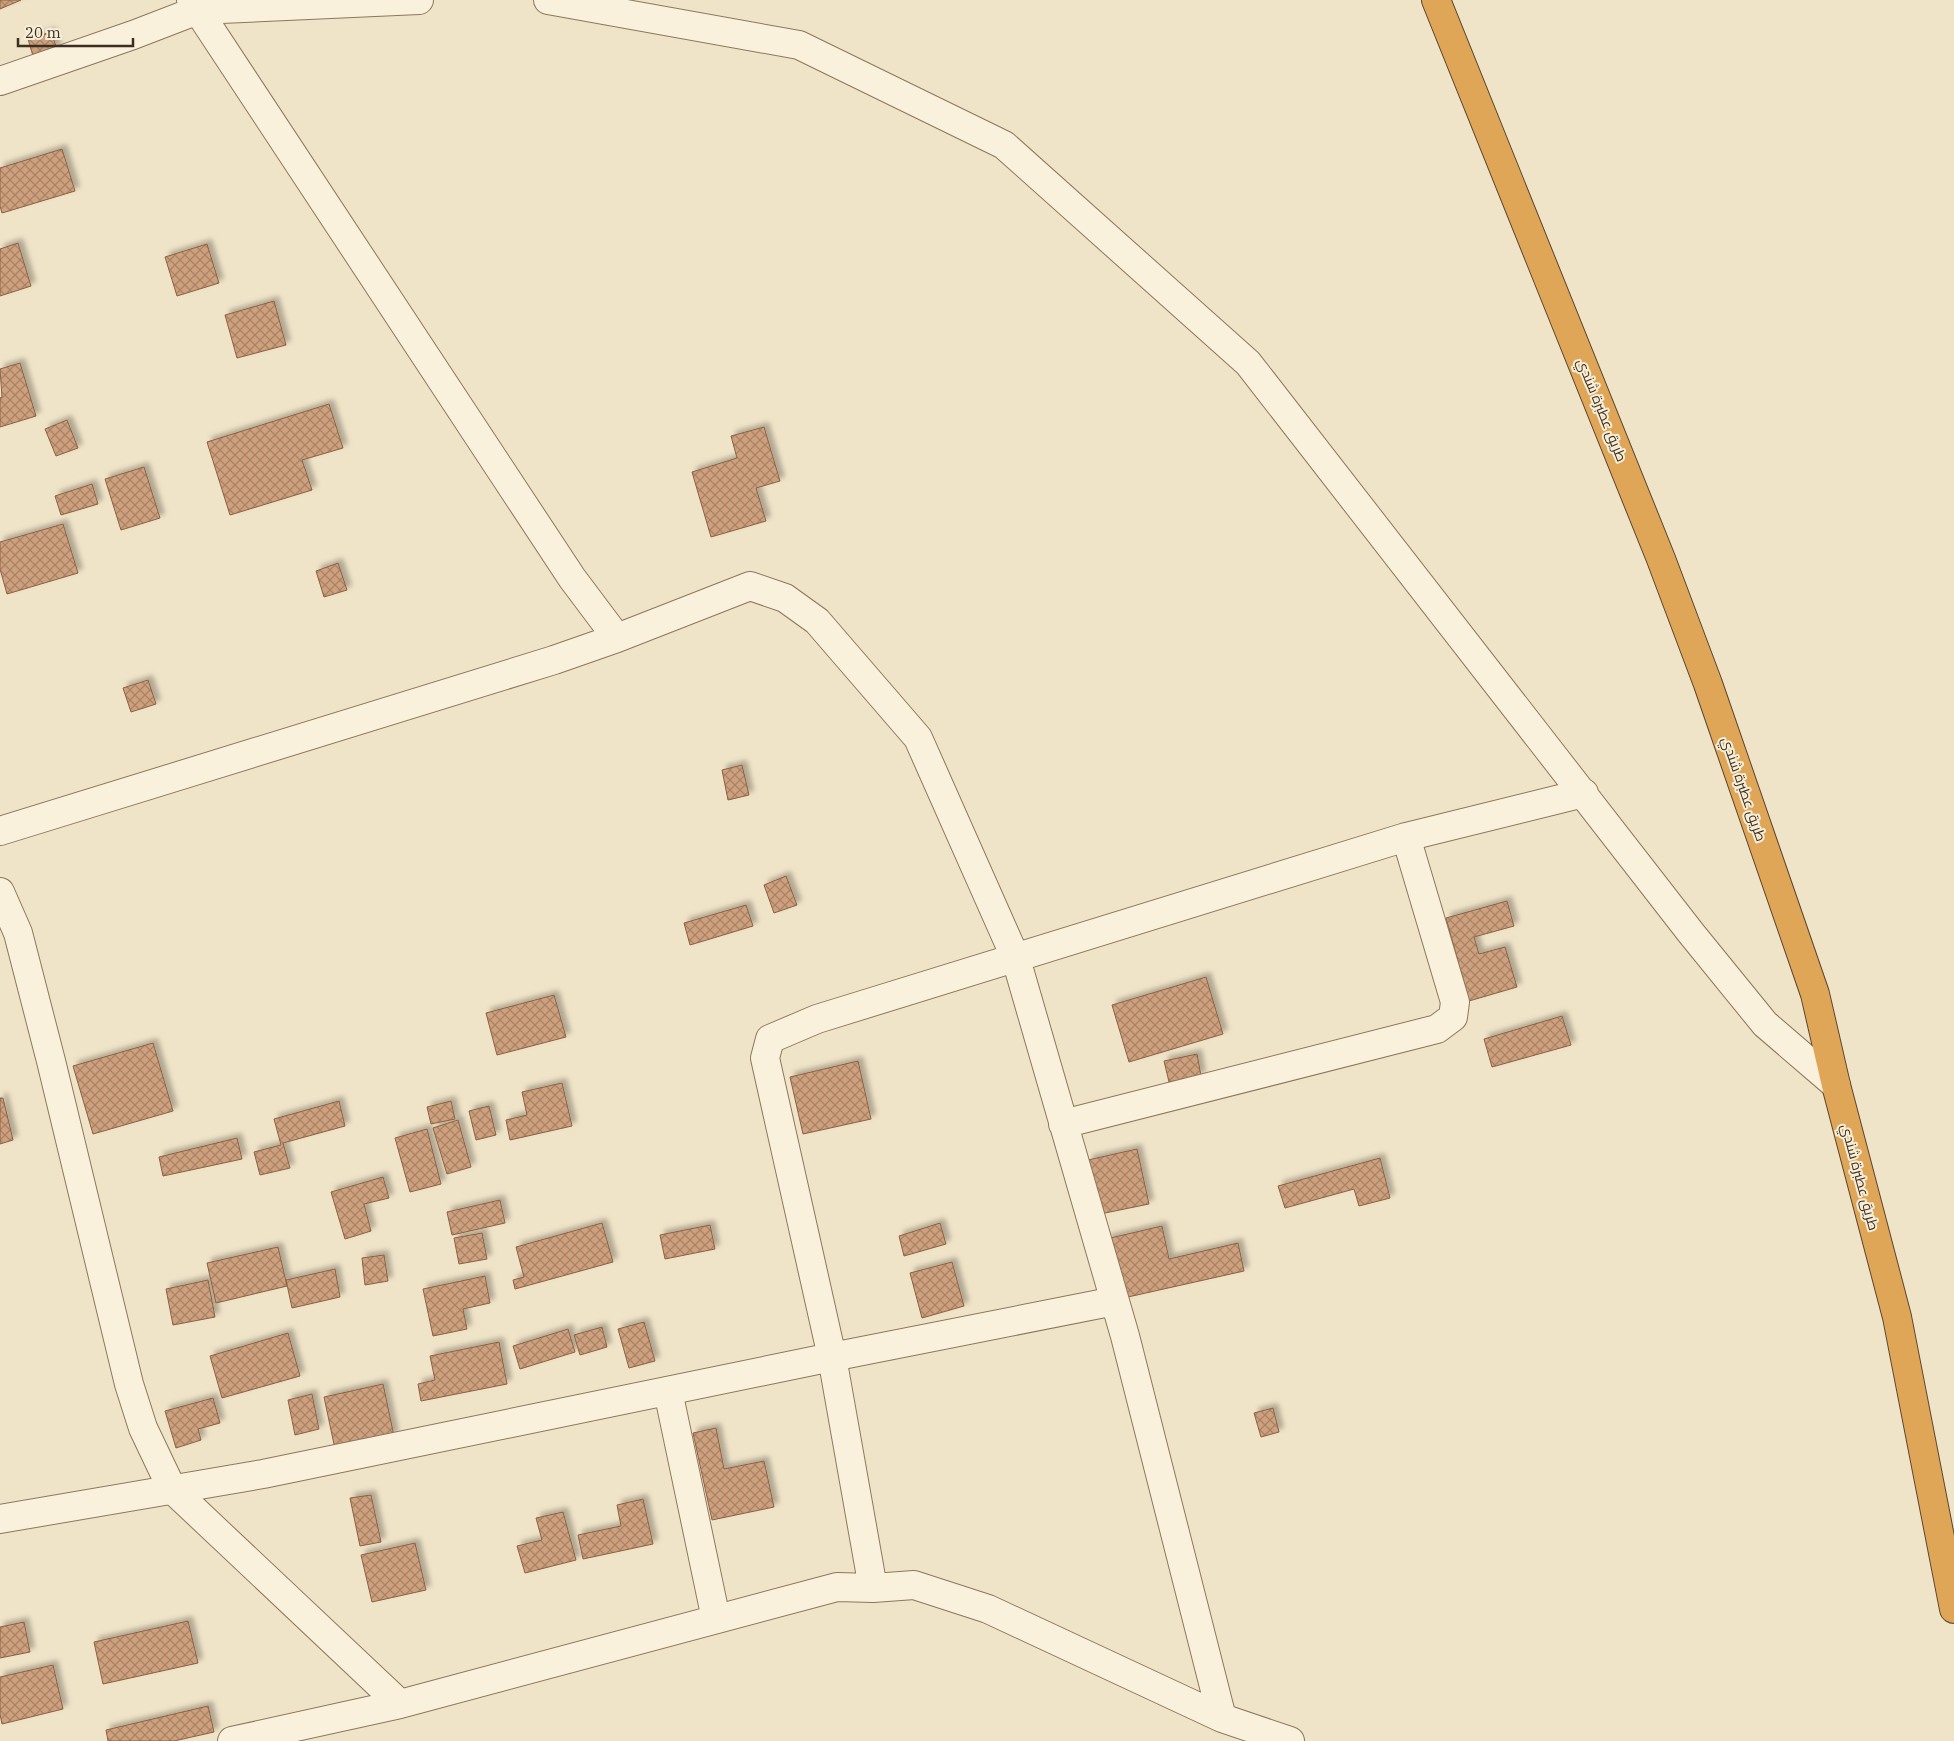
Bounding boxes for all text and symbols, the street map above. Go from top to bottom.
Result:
scale bar [18,15,132,47]
text: 20 m [25,23,61,42]
street label: طريق عطبرة شندي [1570,356,1631,465]
street label: طريق عطبرة شندي [1715,734,1770,845]
street label: طريق عطبرة شندي [1834,1122,1883,1233]

